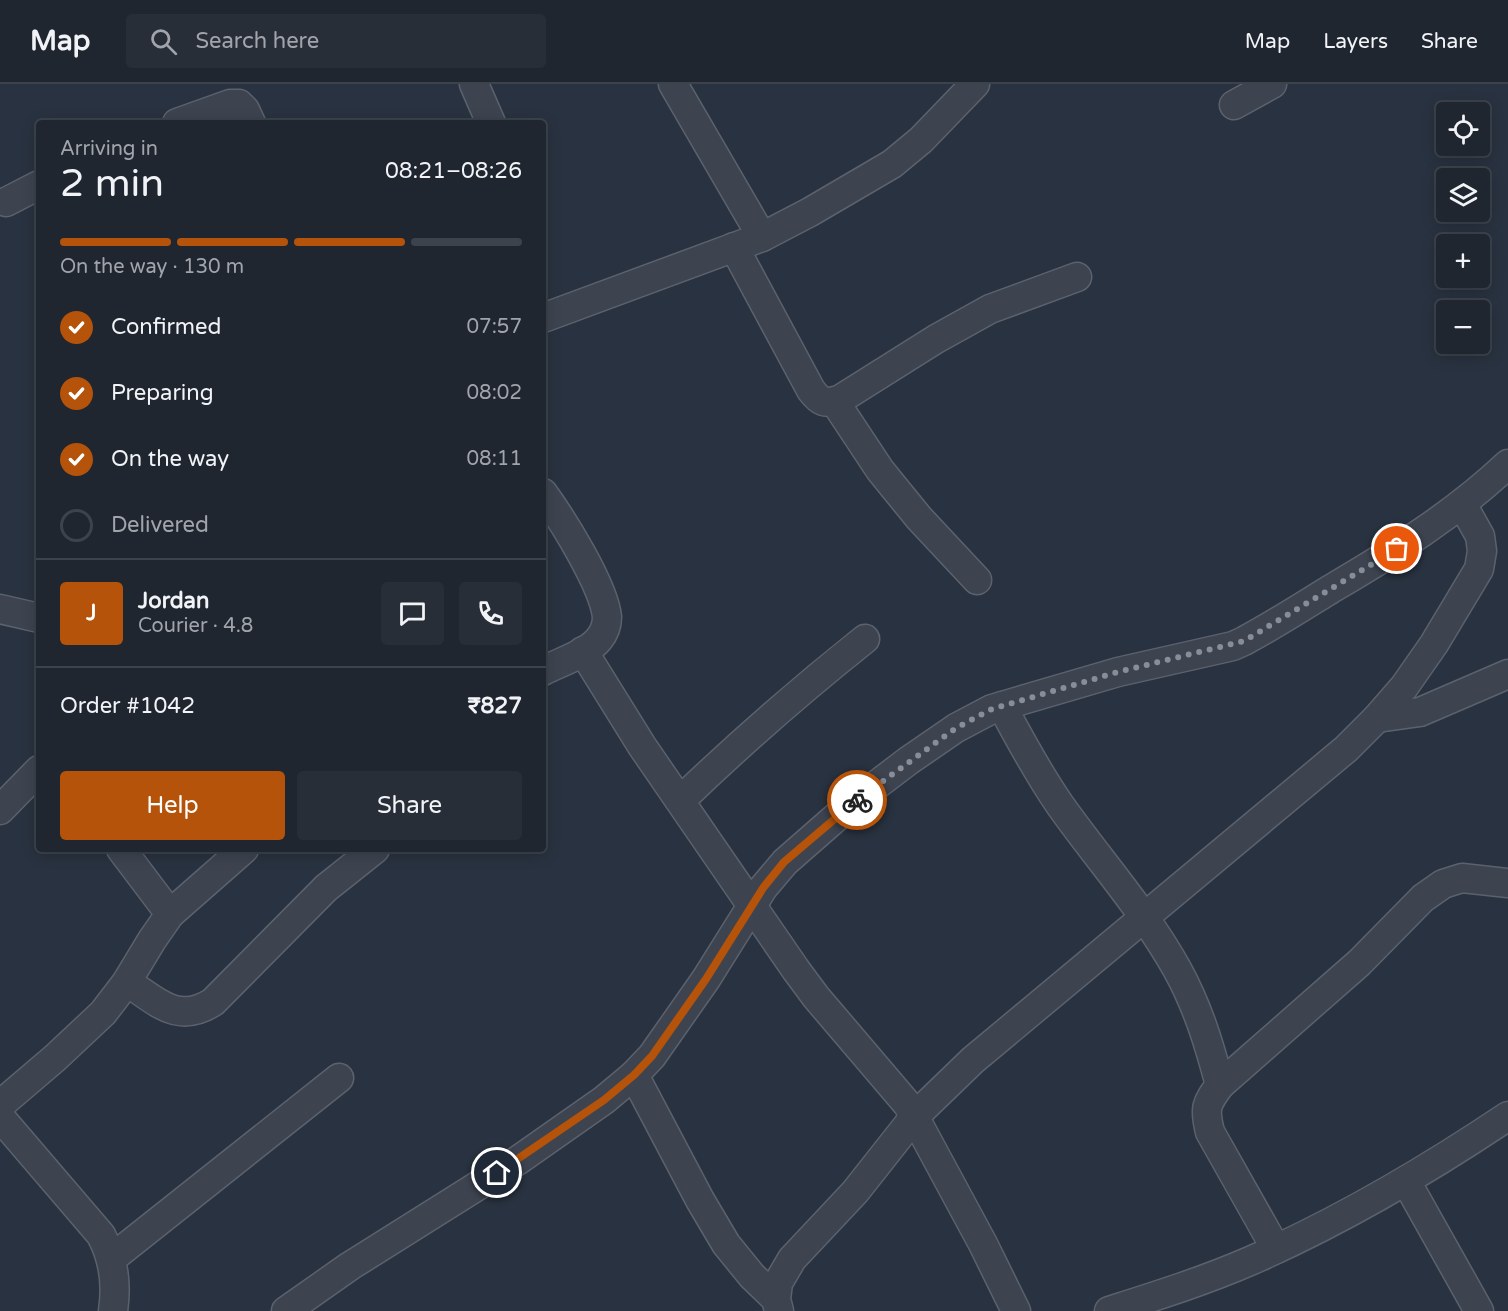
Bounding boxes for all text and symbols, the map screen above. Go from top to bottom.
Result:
search box [126,14,546,68]
text: Map [30,24,90,58]
icon: search [147,25,180,58]
text: Search here [195,28,319,54]
text: Map [1245,29,1290,54]
text: Layers [1323,29,1388,54]
text: Share [1421,29,1478,54]
map controls [1436,102,1490,354]
button: locate [1436,102,1490,156]
text: Arriving in [60,137,158,161]
text: 08:21–08:26 [385,158,522,184]
text: 2 min [60,160,164,207]
button: layers [1436,168,1490,222]
button: + [1436,234,1490,288]
text: On the way · 130 m [60,255,244,279]
button: − [1436,300,1490,354]
icon: check [60,311,93,344]
text: Confirmed [111,314,221,340]
text: 07:57 [467,315,522,339]
icon: check [60,377,93,410]
text: Preparing [111,380,214,406]
text: 08:02 [467,381,522,405]
icon: check [60,443,93,476]
text: On the way [111,446,229,472]
text: 08:11 [467,447,522,471]
text: Delivered [111,512,209,538]
pin [1371,523,1422,574]
icon: bag [1380,532,1413,565]
button: chat [381,582,444,645]
button: phone [459,582,522,645]
text: Jordan [138,588,209,614]
text: J [86,600,97,626]
text: Courier · 4.8 [138,614,253,638]
text: Order #1042 [60,693,195,719]
text: ₹827 [468,693,522,719]
courier [827,770,887,830]
button: Help [60,771,285,840]
button: Share [297,771,522,840]
icon: bike [841,784,874,817]
pin [471,1147,522,1198]
icon: home [480,1156,513,1189]

